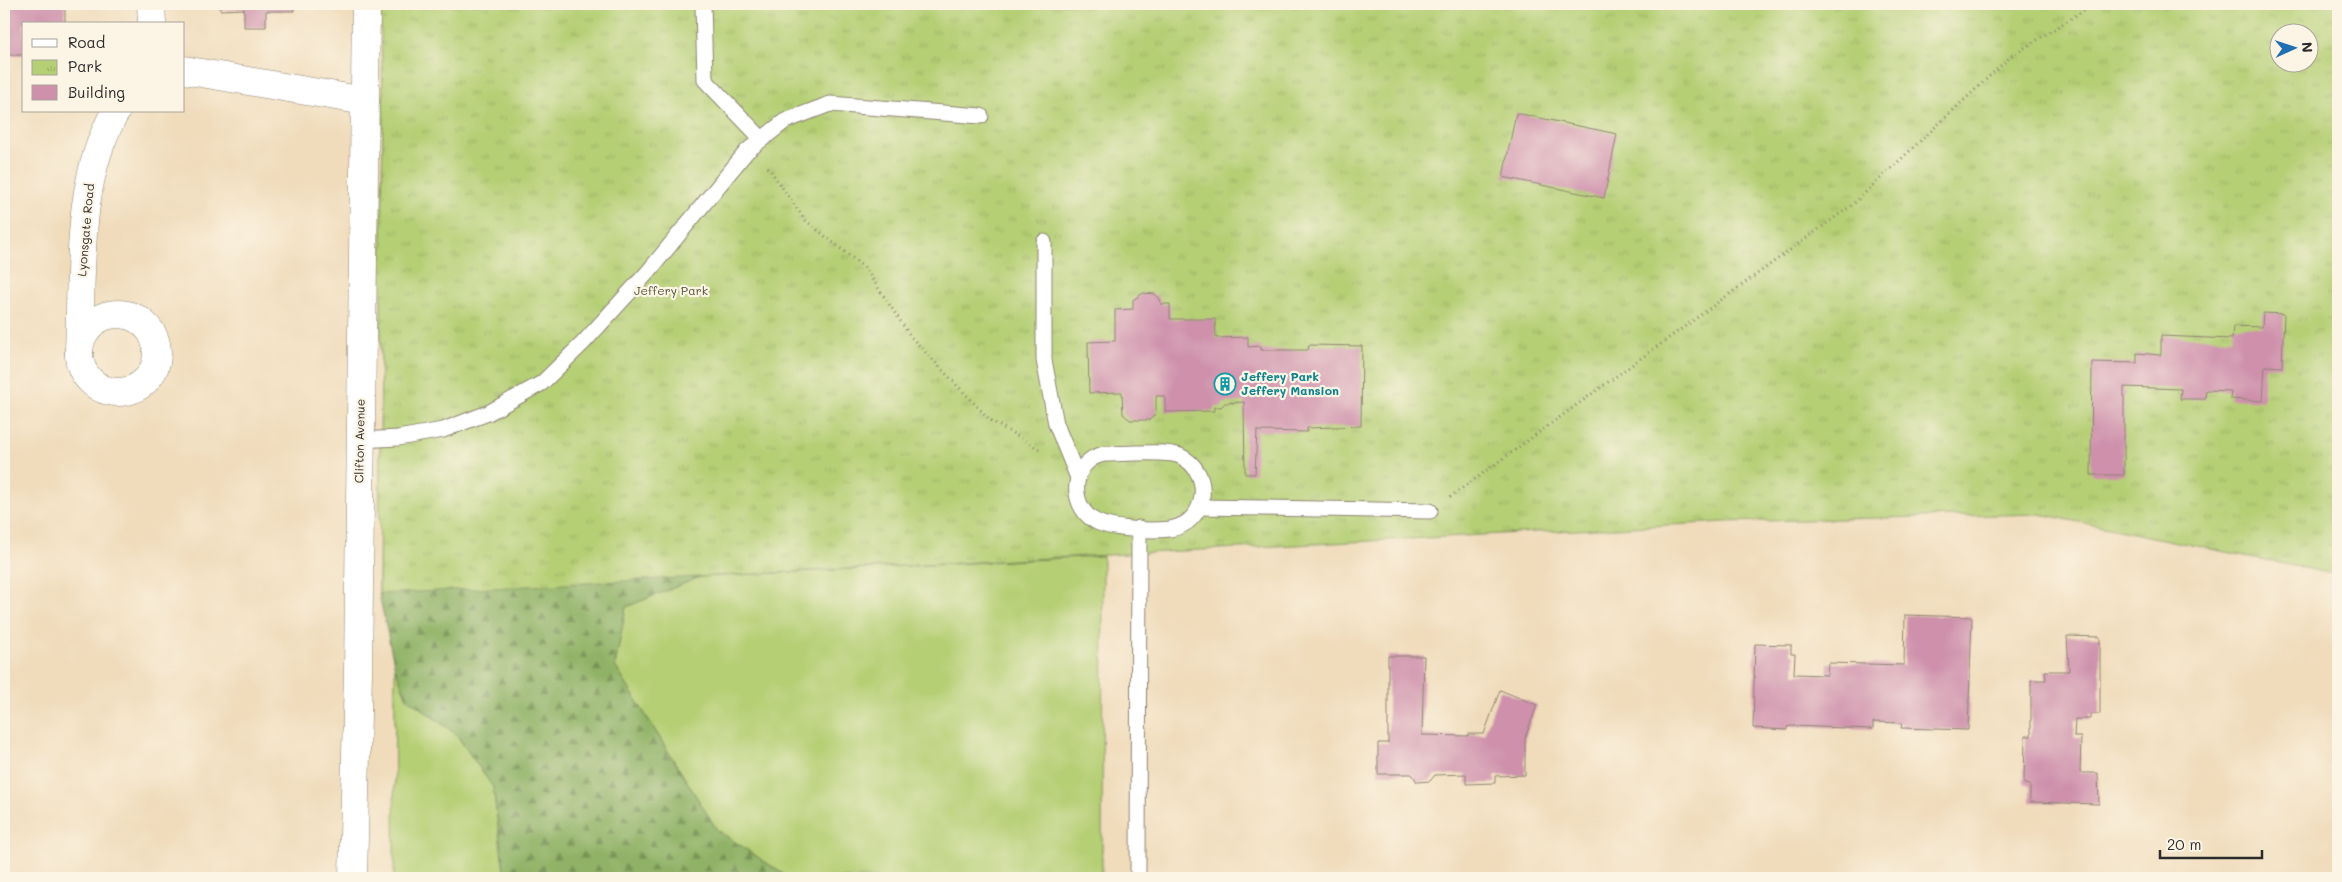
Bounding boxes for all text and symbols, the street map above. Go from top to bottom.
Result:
legend [22,22,185,112]
north arrow [2270,22,2320,72]
text: Road [68,32,105,52]
text: N [2298,41,2317,53]
text: Park [68,56,102,76]
text: Building [68,82,125,102]
street label: Lyonsgate Road [73,182,97,277]
park label: Jeffery Park [634,282,708,298]
place label: Jeffery Park Jeffery Mansion [1241,368,1339,398]
building icon: Jeffery Park Jeffery Mansion [1213,372,1237,396]
street label: Clifton Avenue [350,399,368,483]
scale bar [2160,827,2262,859]
text: 20 m [2167,834,2201,854]

